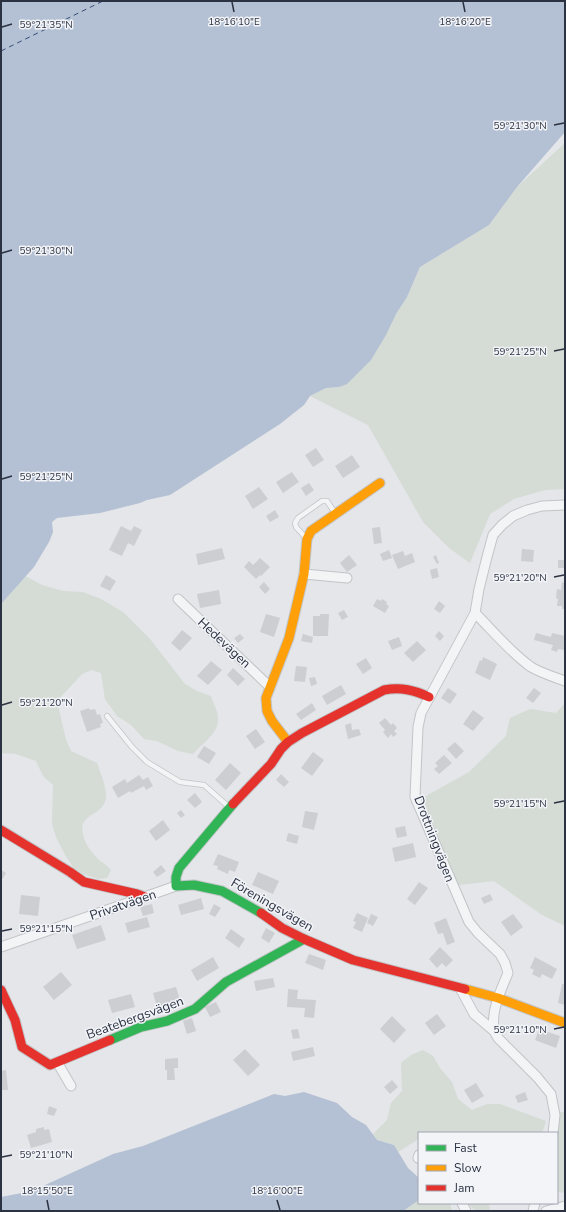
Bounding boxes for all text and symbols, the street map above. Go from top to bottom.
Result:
text: 18°16'10"E [208,15,260,29]
text: 18°16'20"E [439,15,491,29]
text: 59°21'35"N [19,18,73,32]
text: 59°21'30"N [493,119,547,133]
text: 59°21'30"N [19,244,73,258]
text: 59°21'25"N [493,345,547,359]
text: 59°21'25"N [19,470,73,484]
text: 59°21'20"N [493,571,547,585]
street label: Hedevägen [194,614,254,672]
text: 59°21'20"N [19,696,73,710]
street label: Drottningvägen [409,793,459,885]
text: 59°21'15"N [493,797,547,811]
street label: Föreningsvägen [227,874,317,936]
street label: Privatvägen [87,885,159,925]
text: 59°21'15"N [19,922,73,936]
street label: Beatebergsvägen [84,992,186,1044]
text: 59°21'10"N [493,1023,547,1037]
legend [418,1132,558,1204]
text: Fast [454,1140,477,1156]
text: 59°21'10"N [19,1148,73,1162]
text: Slow [454,1160,482,1176]
text: Jam [453,1180,475,1196]
text: 18°15'50"E [21,1184,73,1198]
text: 18°16'00"E [251,1184,303,1198]

